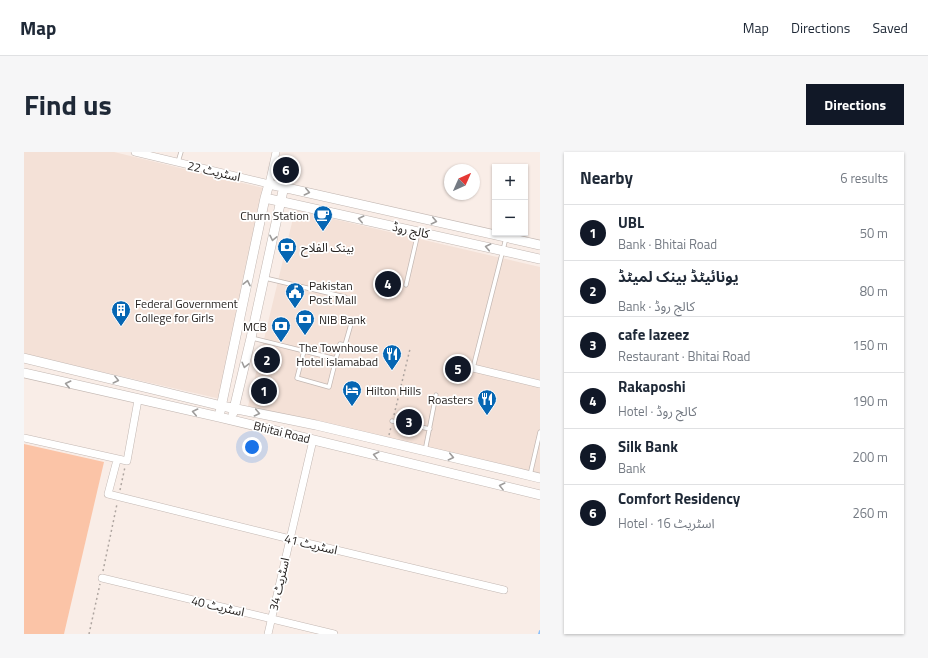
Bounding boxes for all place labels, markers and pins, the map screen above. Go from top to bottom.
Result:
pin: 6 [273,155,299,185]
cafe icon: Churn Station [312,204,334,232]
place label: Churn Station [240,206,309,225]
bank icon: بینک الفلاح [276,236,298,264]
place label: بینک الفلاح [301,238,354,257]
pin: 4 [375,269,401,299]
place label: Pakistan Post Mall [309,276,356,309]
public building icon: Pakistan Post Mall [284,281,306,309]
place label: Federal Government College for Girls [135,294,239,327]
building icon: Federal Government College for Girls [110,299,132,327]
bank icon: NIB Bank [294,308,316,336]
place label: NIB Bank [319,310,366,329]
bank icon: MCB [270,315,292,343]
place label: MCB [243,317,267,336]
place label: The Townhouse Hotel islamabad [296,338,378,371]
restaurant icon: The Townhouse Hotel islamabad [381,343,403,371]
pin: 2 [254,345,280,375]
pin: 5 [445,354,471,384]
pin: 1 [251,376,277,406]
hotel icon: Hilton Hills [341,379,363,407]
place label: Hilton Hills [366,381,421,400]
restaurant icon: Roasters [476,388,498,416]
place label: Roasters [428,390,473,409]
pin: 3 [396,407,422,437]

